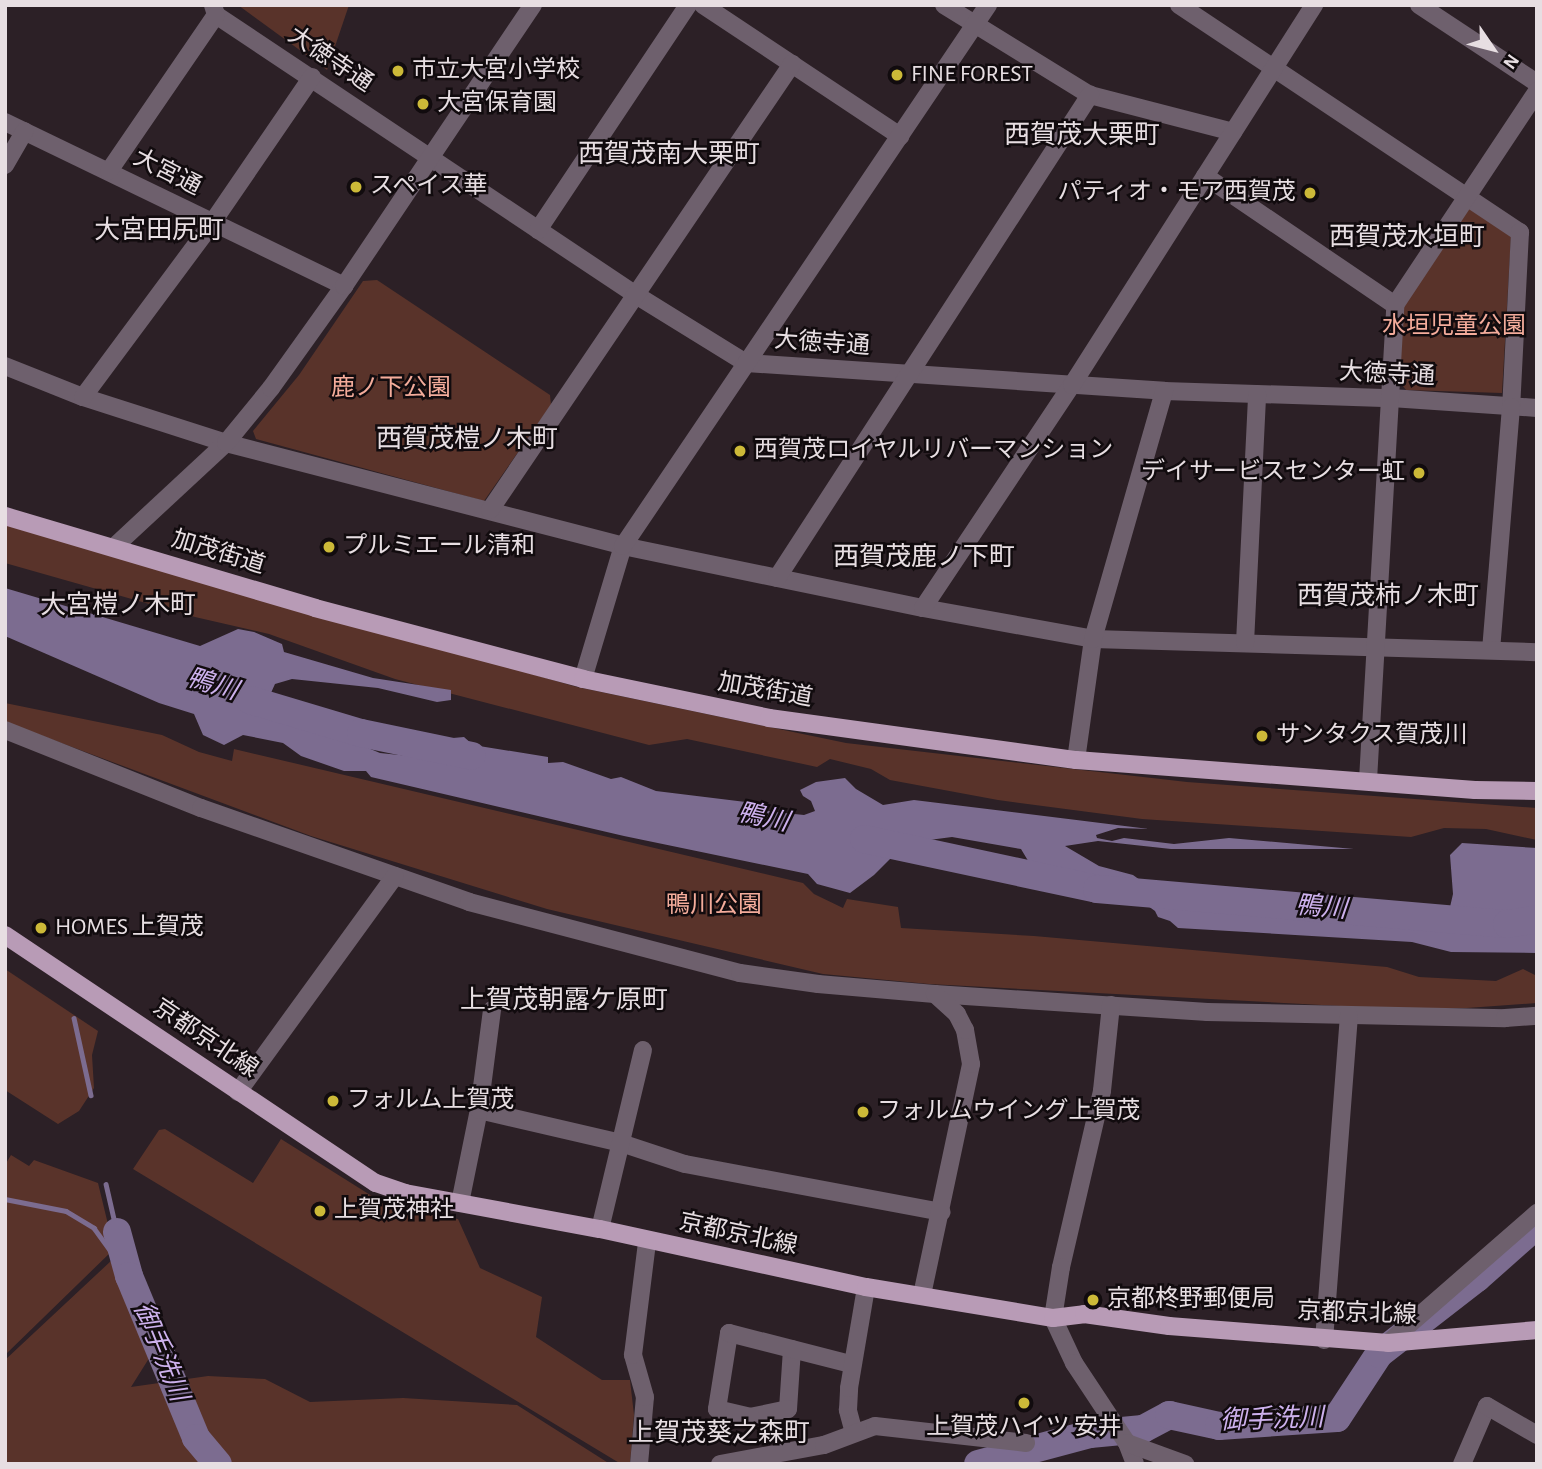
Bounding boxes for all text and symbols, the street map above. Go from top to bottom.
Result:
north arrow [1458,14,1528,84]
street label: 大徳寺通 [282,21,378,99]
text: N [1499,50,1522,72]
place label: 市立大宮小学校 [412,57,580,85]
place label: FINE FOREST [911,61,1033,89]
marker: 市立大宮小学校 [390,63,406,79]
marker: FINE FOREST [889,67,905,83]
place label: 大宮保育園 [437,90,557,118]
marker: 大宮保育園 [415,96,431,112]
district label: 西賀茂大栗町 [1004,120,1160,152]
district label: 西賀茂南大栗町 [578,139,760,171]
street label: 大宮通 [128,144,206,202]
place label: スペイス華 [370,173,490,201]
marker: スペイス華 [348,179,364,195]
place label: パティオ・モア西賀茂 [1056,179,1296,207]
marker: パティオ・モア西賀茂 [1302,185,1318,201]
district label: 大宮田尻町 [94,215,224,247]
district label: 西賀茂水垣町 [1329,222,1485,254]
park label: 水垣児童公園 [1382,313,1526,341]
street label: 大徳寺通 [773,326,871,362]
street label: 大徳寺通 [1338,358,1436,392]
park label: 鹿ノ下公園 [331,375,451,403]
district label: 西賀茂榿ノ木町 [376,424,558,456]
place label: 西賀茂ロイヤルリバーマンション [754,437,1114,465]
marker: 西賀茂ロイヤルリバーマンション [732,443,748,459]
place label: デイサービスセンター虹 [1141,459,1405,487]
marker: デイサービスセンター虹 [1411,465,1427,481]
street label: 加茂街道 [168,525,268,581]
place label: プルミエール清和 [343,533,535,561]
marker: プルミエール清和 [321,539,337,555]
district label: 西賀茂鹿ノ下町 [833,542,1015,574]
district label: 西賀茂柿ノ木町 [1297,581,1479,613]
district label: 大宮榿ノ木町 [40,590,196,622]
water label: 鴨川 [183,662,241,708]
street label: 加茂街道 [715,668,815,714]
place label: サンタクス賀茂川 [1276,722,1468,750]
marker: サンタクス賀茂川 [1254,728,1270,744]
water label: 鴨川 [734,797,792,839]
water label: 鴨川 [1294,890,1348,926]
park label: 鴨川公園 [666,892,762,920]
place label: HOMES 上賀茂 [55,914,204,942]
marker: HOMES 上賀茂 [33,920,49,936]
district label: 上賀茂朝露ケ原町 [460,985,668,1017]
street label: 京都京北線 [147,994,263,1084]
place label: フォルム上賀茂 [347,1087,515,1115]
marker: フォルム上賀茂 [325,1093,341,1109]
place label: フォルムウイング上賀茂 [877,1098,1141,1126]
marker: フォルムウイング上賀茂 [855,1104,871,1120]
place label: 上賀茂神社 [334,1197,454,1225]
marker: 上賀茂神社 [312,1203,328,1219]
street label: 京都京北線 [676,1208,800,1262]
place label: 京都柊野郵便局 [1107,1286,1275,1314]
marker: 京都柊野郵便局 [1085,1292,1101,1308]
water label: 御手洗川 [126,1298,194,1406]
street label: 京都京北線 [1297,1298,1417,1330]
marker: 上賀茂ハイツ 安井 [1016,1395,1032,1411]
water label: 御手洗川 [1219,1403,1325,1437]
place label: 上賀茂ハイツ 安井 [926,1414,1122,1442]
district label: 上賀茂葵之森町 [628,1418,810,1450]

